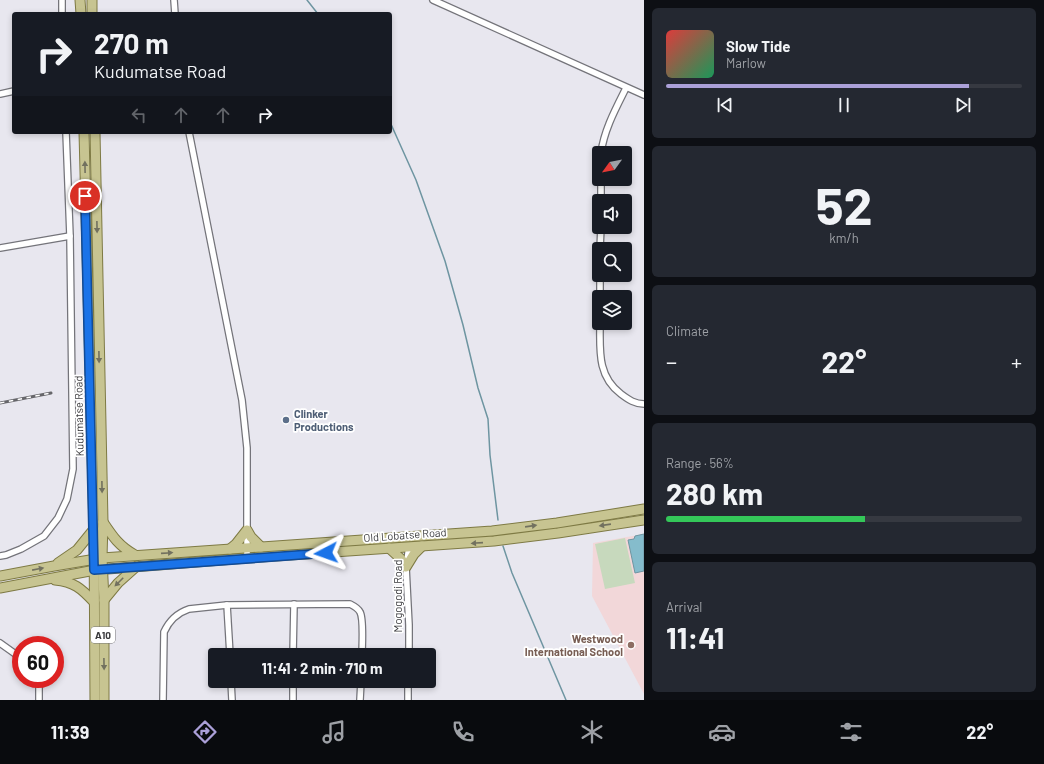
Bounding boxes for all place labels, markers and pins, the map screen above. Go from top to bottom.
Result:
pin [68,179,102,213]
place label: Clinker Productions [294,407,354,433]
marker: Clinker Productions [281,415,291,425]
place label: Westwood International School [525,632,623,658]
marker: Westwood International School [626,640,636,650]

